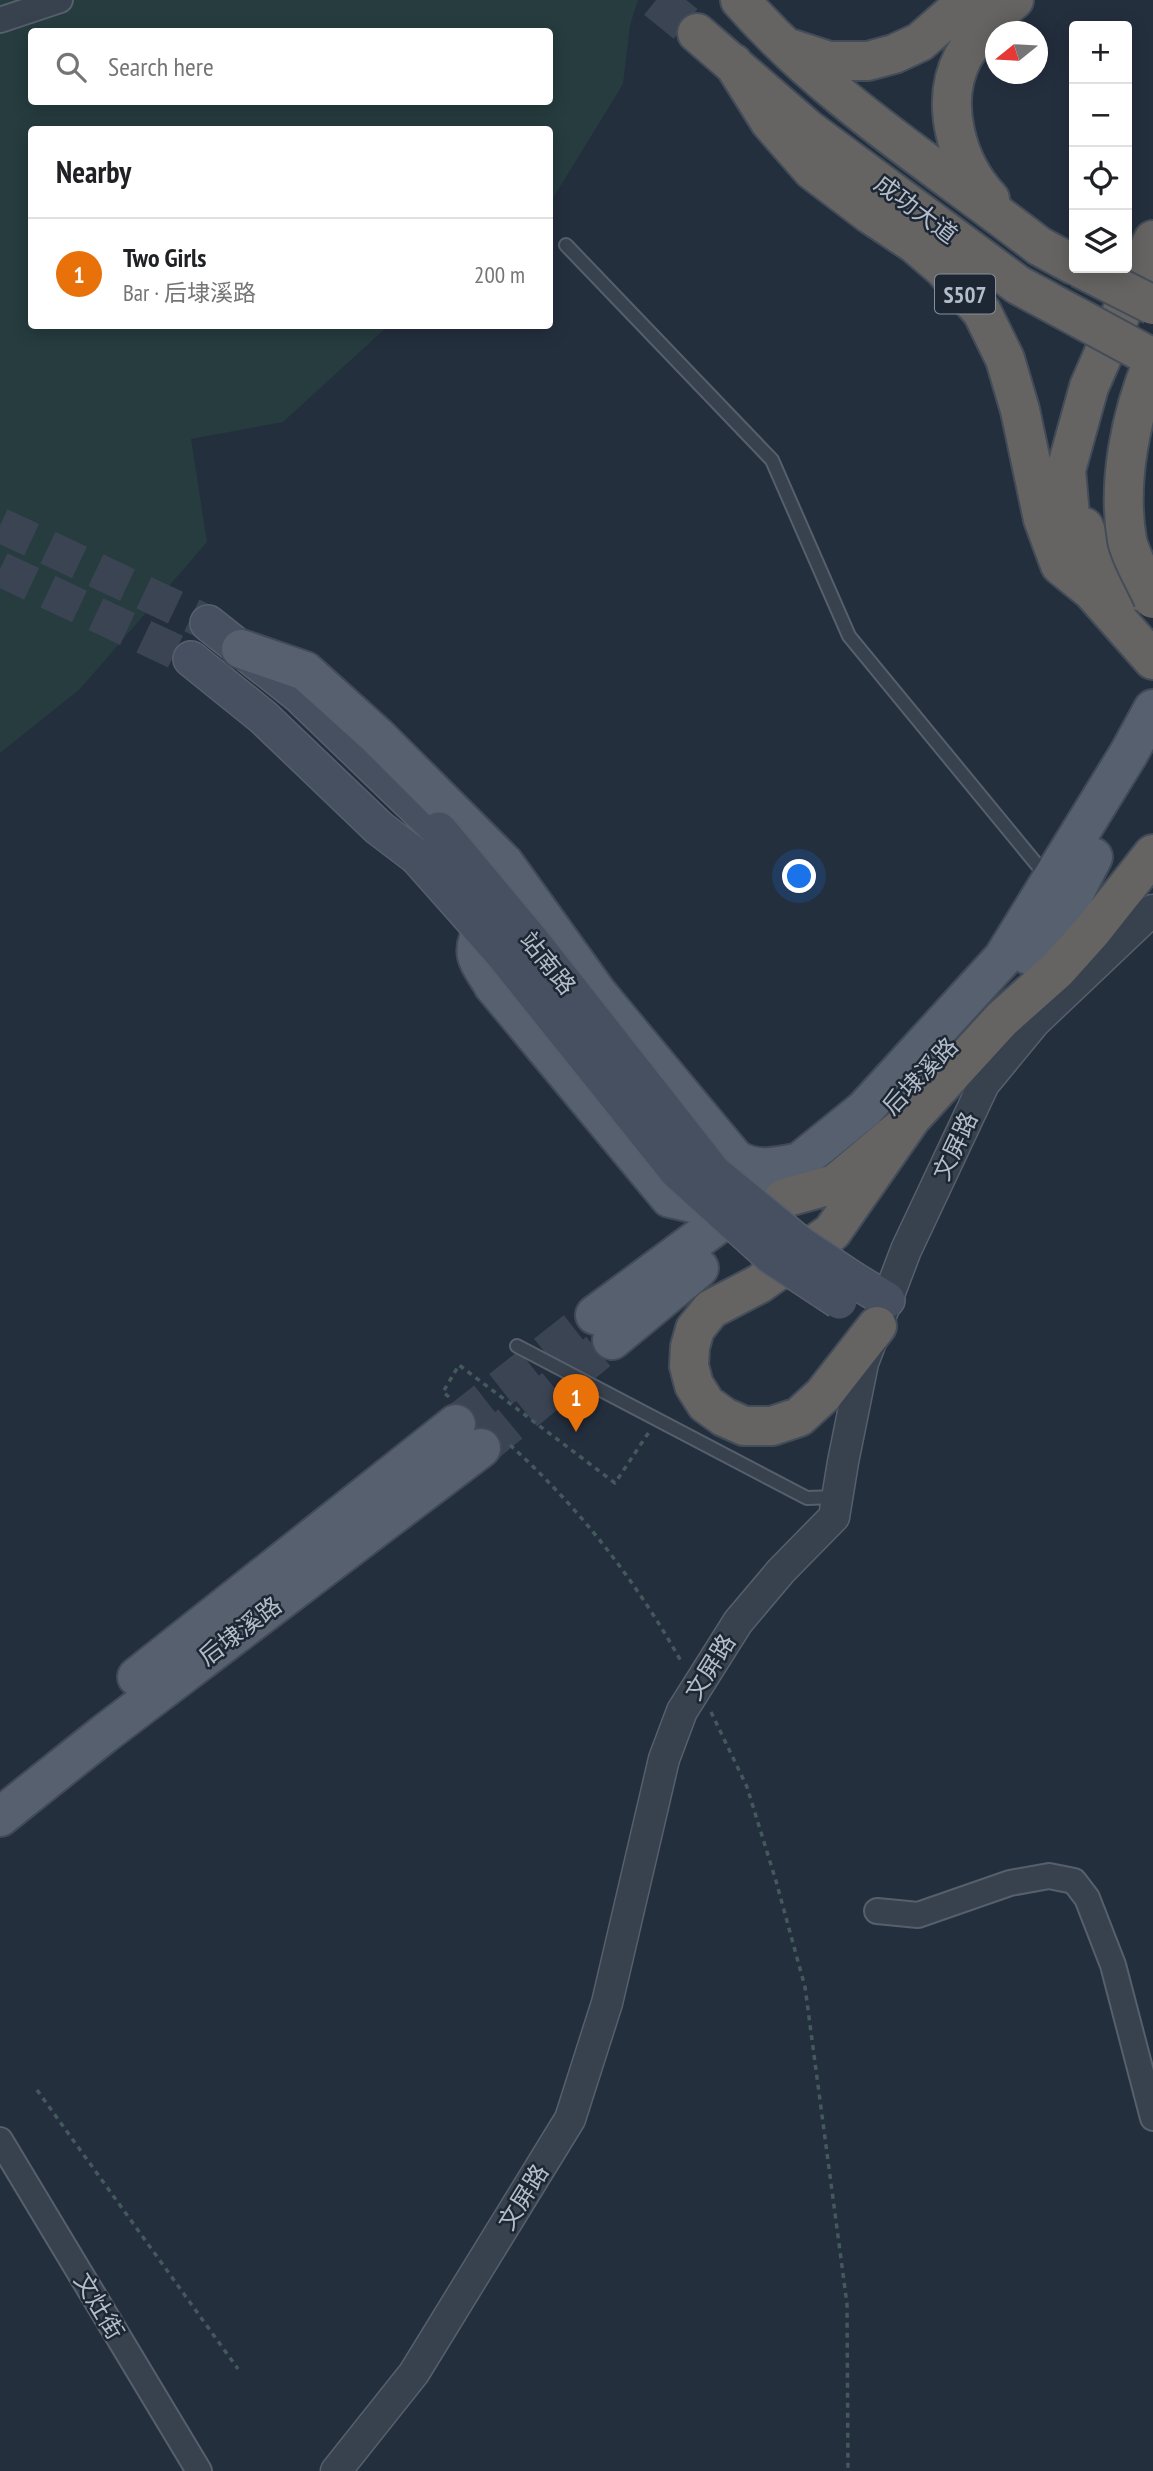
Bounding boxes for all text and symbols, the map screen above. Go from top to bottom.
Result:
north arrow [985,21,1048,84]
map controls [1069,21,1132,273]
button: + [1069,21,1132,84]
search box [28,28,553,105]
icon: search [52,48,90,86]
text: Search here [108,50,214,83]
button: − [1069,84,1132,147]
button: locate [1069,147,1132,210]
text: Nearby [56,152,131,191]
street label: 成功大道 [868,168,964,250]
button: layers [1069,210,1132,273]
text: Two Girls [123,241,206,274]
text: 1 [74,260,85,289]
text: 200 m [474,260,525,289]
road number: S507 [935,274,995,314]
text: Bar · 后埭溪路 [123,278,256,307]
your location [782,859,816,893]
street label: 站南路 [513,925,583,1001]
street label: 后埭溪路 [876,1031,964,1121]
street label: 文屏路 [926,1107,984,1185]
pin: 1 [553,1374,599,1432]
street label: 后埭溪路 [192,1590,288,1672]
street label: 文屏路 [678,1628,742,1706]
street label: 文屏路 [491,2158,555,2236]
street label: 文灶街 [67,2267,131,2345]

